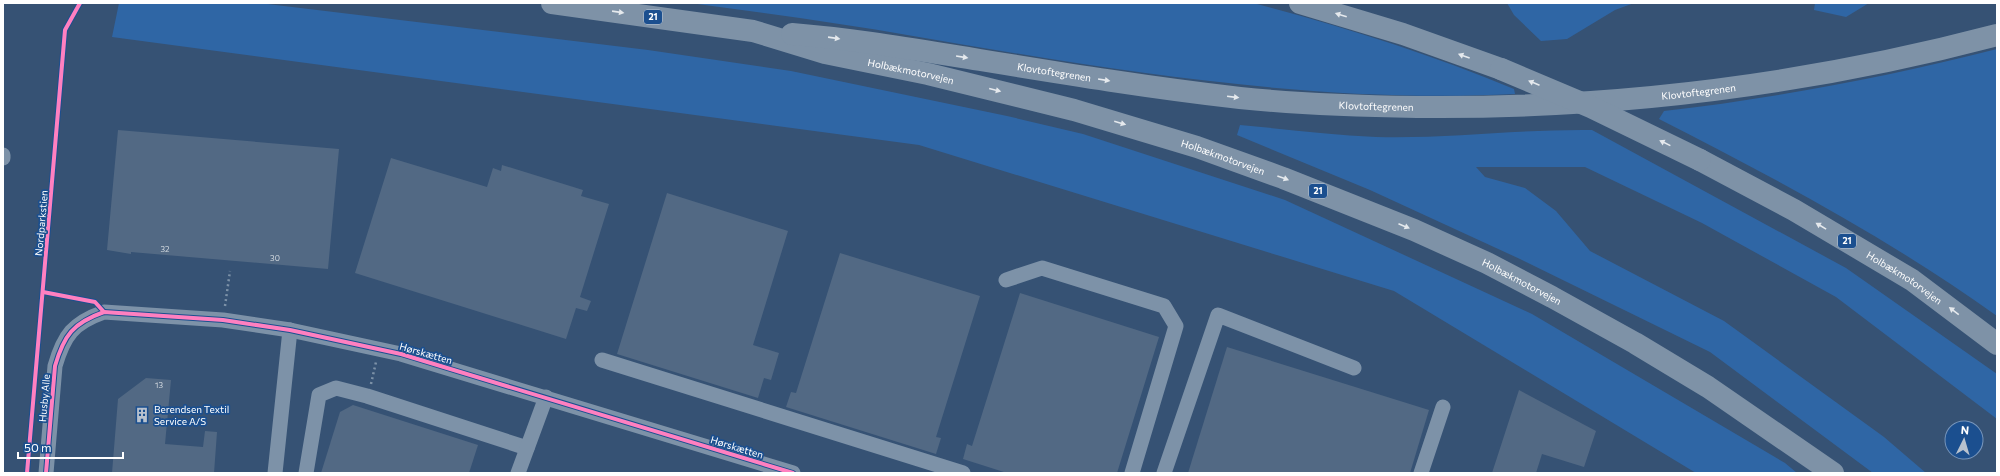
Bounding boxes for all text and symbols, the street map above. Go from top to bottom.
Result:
one-way arrow [612,9,625,15]
road number: 21 [644,10,662,24]
one-way arrow [1335,12,1347,18]
one-way arrow [828,35,840,41]
one-way arrow [1458,53,1470,59]
one-way arrow [956,54,968,60]
street label: Holbækmotorvejen [867,56,955,86]
street label: Klovtoftegrenen [1016,60,1092,84]
one-way arrow [1098,78,1110,84]
one-way arrow [1529,80,1540,86]
street label: Klovtoftegrenen [1661,81,1736,102]
one-way arrow [989,87,1001,93]
one-way arrow [1227,94,1239,100]
street label: Klovtoftegrenen [1339,99,1414,113]
one-way arrow [1114,121,1127,127]
street label: Holbækmotorvejen [1180,137,1267,177]
one-way arrow [1660,140,1671,146]
one-way arrow [1278,175,1290,181]
road number: 21 [1309,184,1327,198]
street label: Nordparkstien [32,190,50,256]
one-way arrow [1399,223,1410,229]
one-way arrow [1815,223,1827,230]
road number: 21 [1838,234,1856,248]
house number: 32 [161,244,170,254]
street label: Holbækmotorvejen [1864,248,1945,307]
house number: 30 [270,253,280,263]
street label: Holbækmotorvejen [1480,256,1564,307]
one-way arrow [1949,308,1959,316]
street label: Hørskætten [398,340,454,366]
street label: Husby Alle [36,374,52,422]
house number: 13 [155,380,163,390]
place label: Berendsen Textil Service A/S [154,403,229,427]
building icon: Berendsen Textil Service A/S [133,406,151,424]
north arrow [1944,420,1984,460]
text: N [1960,423,1970,436]
street label: Hørskætten [709,433,765,461]
scale bar [18,434,123,460]
text: 50 m [24,440,52,454]

